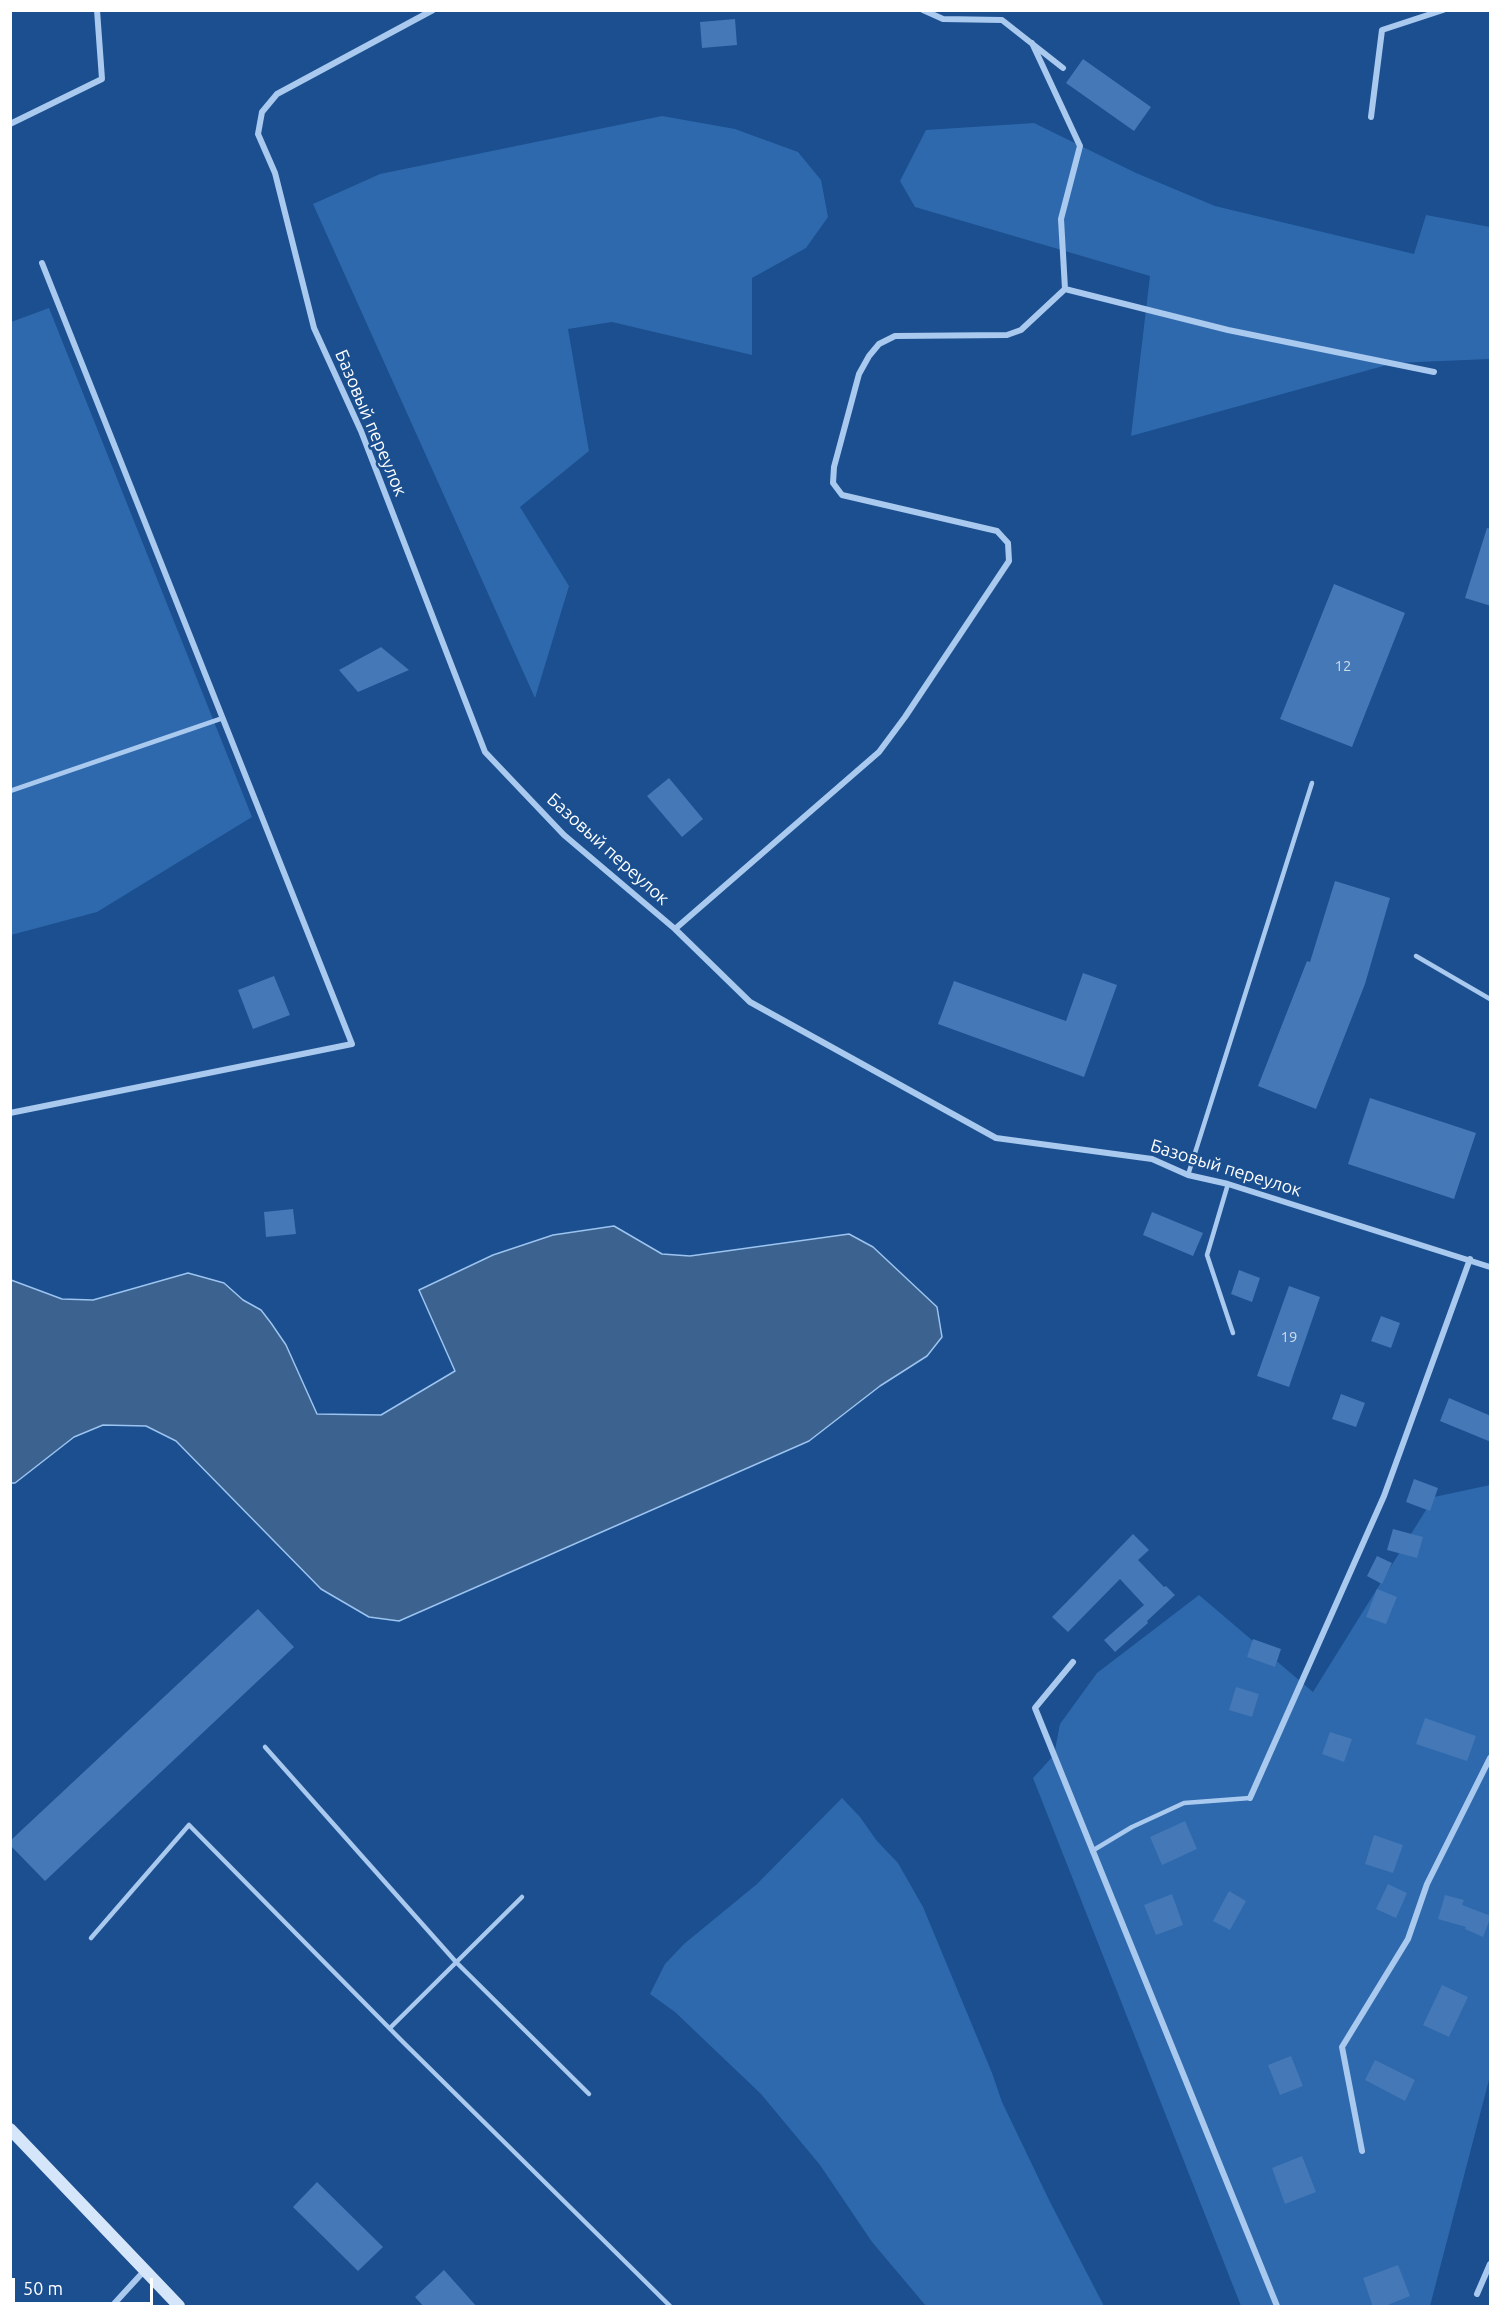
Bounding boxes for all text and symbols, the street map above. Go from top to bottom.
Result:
street label: Базовый переулок [330,347,412,499]
house number: 12 [1335,657,1351,675]
street label: Базовый переулок [542,788,674,910]
street label: Базовый переулок [1148,1135,1304,1201]
house number: 19 [1281,1328,1297,1346]
scale bar [15,2266,156,2304]
text: 50 m [23,2278,63,2298]

